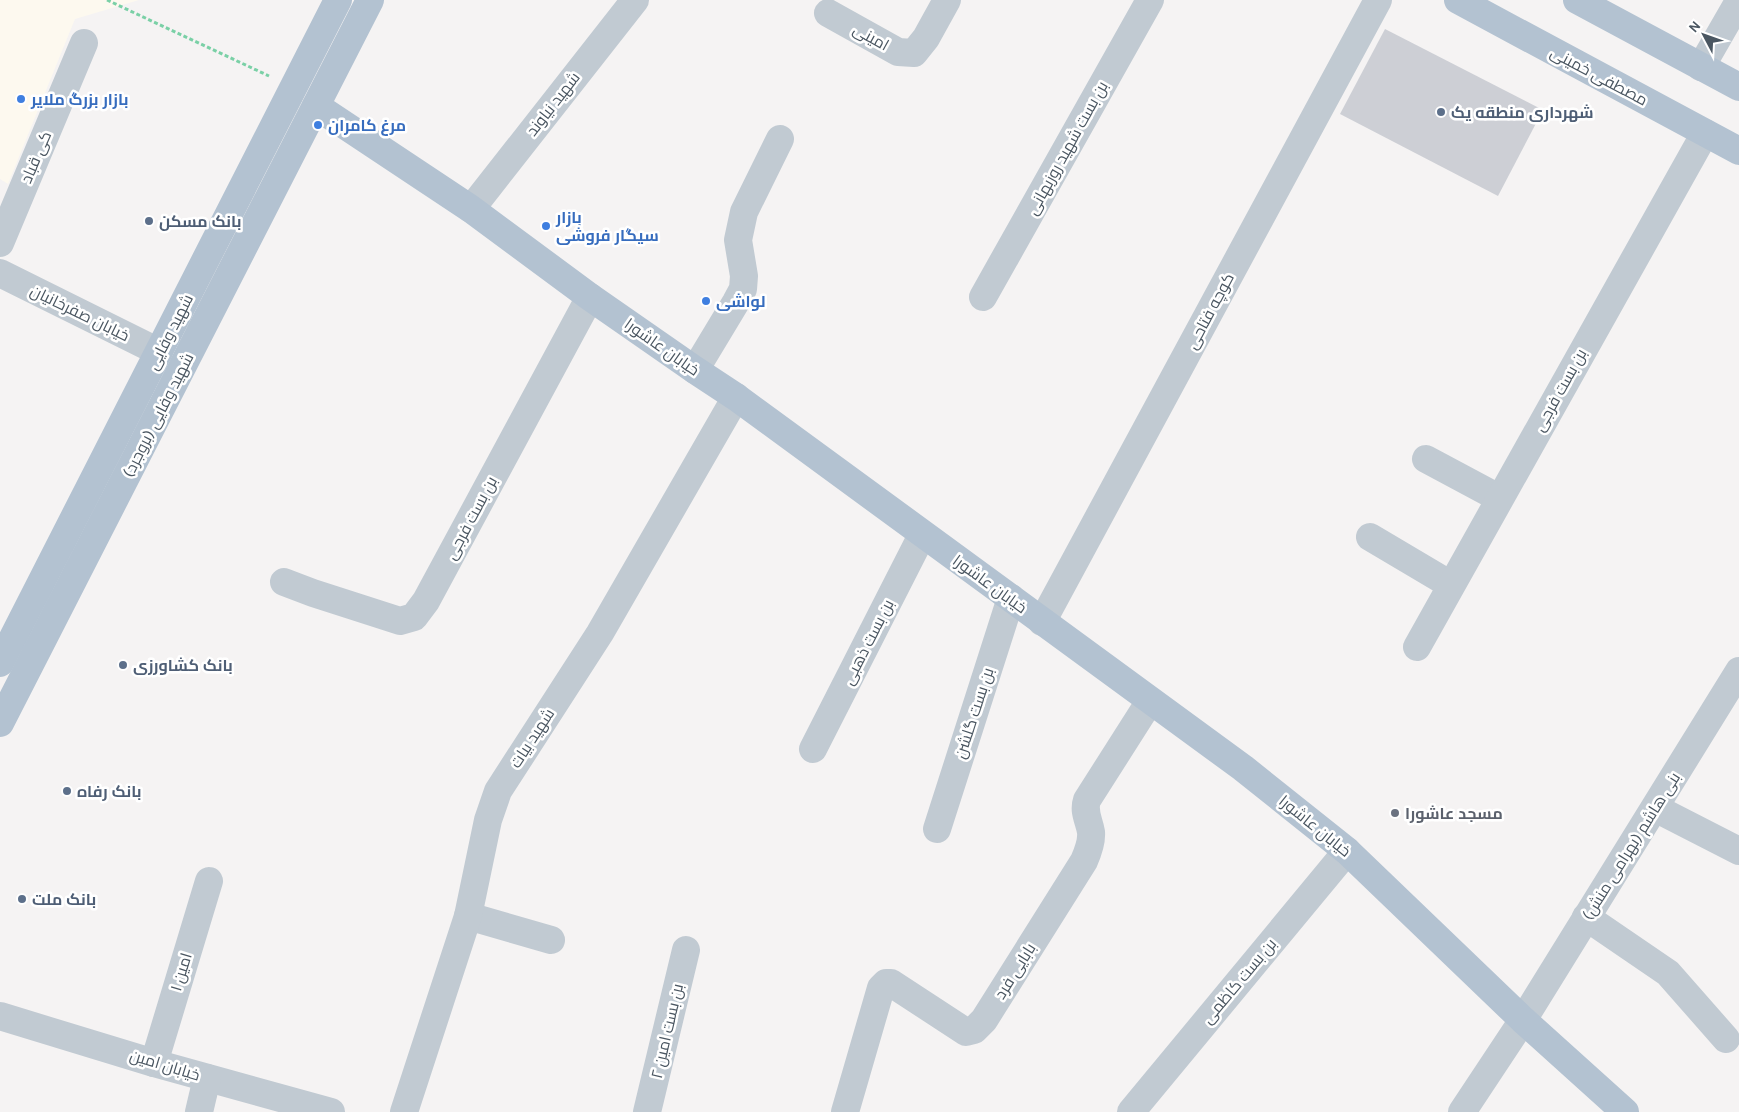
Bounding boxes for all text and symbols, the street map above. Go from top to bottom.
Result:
north arrow [1679,10,1729,60]
text: N [1685,17,1704,36]
street label: امینی [849,19,892,55]
street label: مصطفی خمینی [1547,42,1651,110]
street label: شهید نیاوند [522,68,585,140]
street label: بن بست شهید روزبهانی [1022,78,1113,219]
place label: بازار بزرگ ملایر [30,90,128,109]
marker: بازار بزرگ ملایر [15,93,27,105]
place label: شهرداری منطقه یک [1451,103,1593,122]
marker: شهرداری منطقه یک [1435,106,1447,118]
place label: مرغ کامران [328,116,406,136]
marker: مرغ کامران [312,119,324,131]
street label: کی قباد [17,128,56,186]
place label: بازار سیگار فروشی [555,208,659,245]
place label: بانک مسکن [159,212,241,231]
marker: بانک مسکن [143,215,155,227]
marker: بازار سیگار فروشی [540,220,552,232]
street label: کوچه فتاحی [1182,270,1240,353]
street label: خیابان صفرخانیان [27,281,133,346]
street label: شهید وفایی [143,291,198,373]
place label: لواشی [716,292,765,311]
marker: لواشی [700,295,712,307]
street label: خیابان عاشورا [620,314,703,381]
street label: بن بست فرجی [1529,345,1591,435]
street label: شهید وفایی (بروجرد) [118,350,198,481]
street label: بن بست فرجی [441,473,502,563]
street label: خیابان عاشورا [949,551,1031,618]
street label: بن بست ذهبی [838,596,899,688]
place label: بانک کشاورزی [133,656,233,675]
marker: بانک کشاورزی [117,659,129,671]
street label: بن بست گلشن [950,665,999,761]
street label: شهید بیات [506,705,559,772]
street label: بنی هاشم (بهرامی منش) [1578,769,1686,924]
place label: بانک رفاه [77,782,142,801]
marker: بانک رفاه [61,785,73,797]
street label: خیابان عاشورا [1275,791,1355,862]
place label: مسجد عاشورا [1405,804,1503,823]
marker: مسجد عاشورا [1389,807,1401,819]
place label: بانک ملت [32,890,96,909]
marker: بانک ملت [16,893,28,905]
street label: بن بست کاظمی [1198,934,1281,1028]
street label: بابایی فرد [990,939,1040,1003]
street label: امین ۱ [166,950,197,994]
street label: بن بست امین ۲ [647,982,688,1081]
street label: خیابان امین [127,1045,202,1086]

